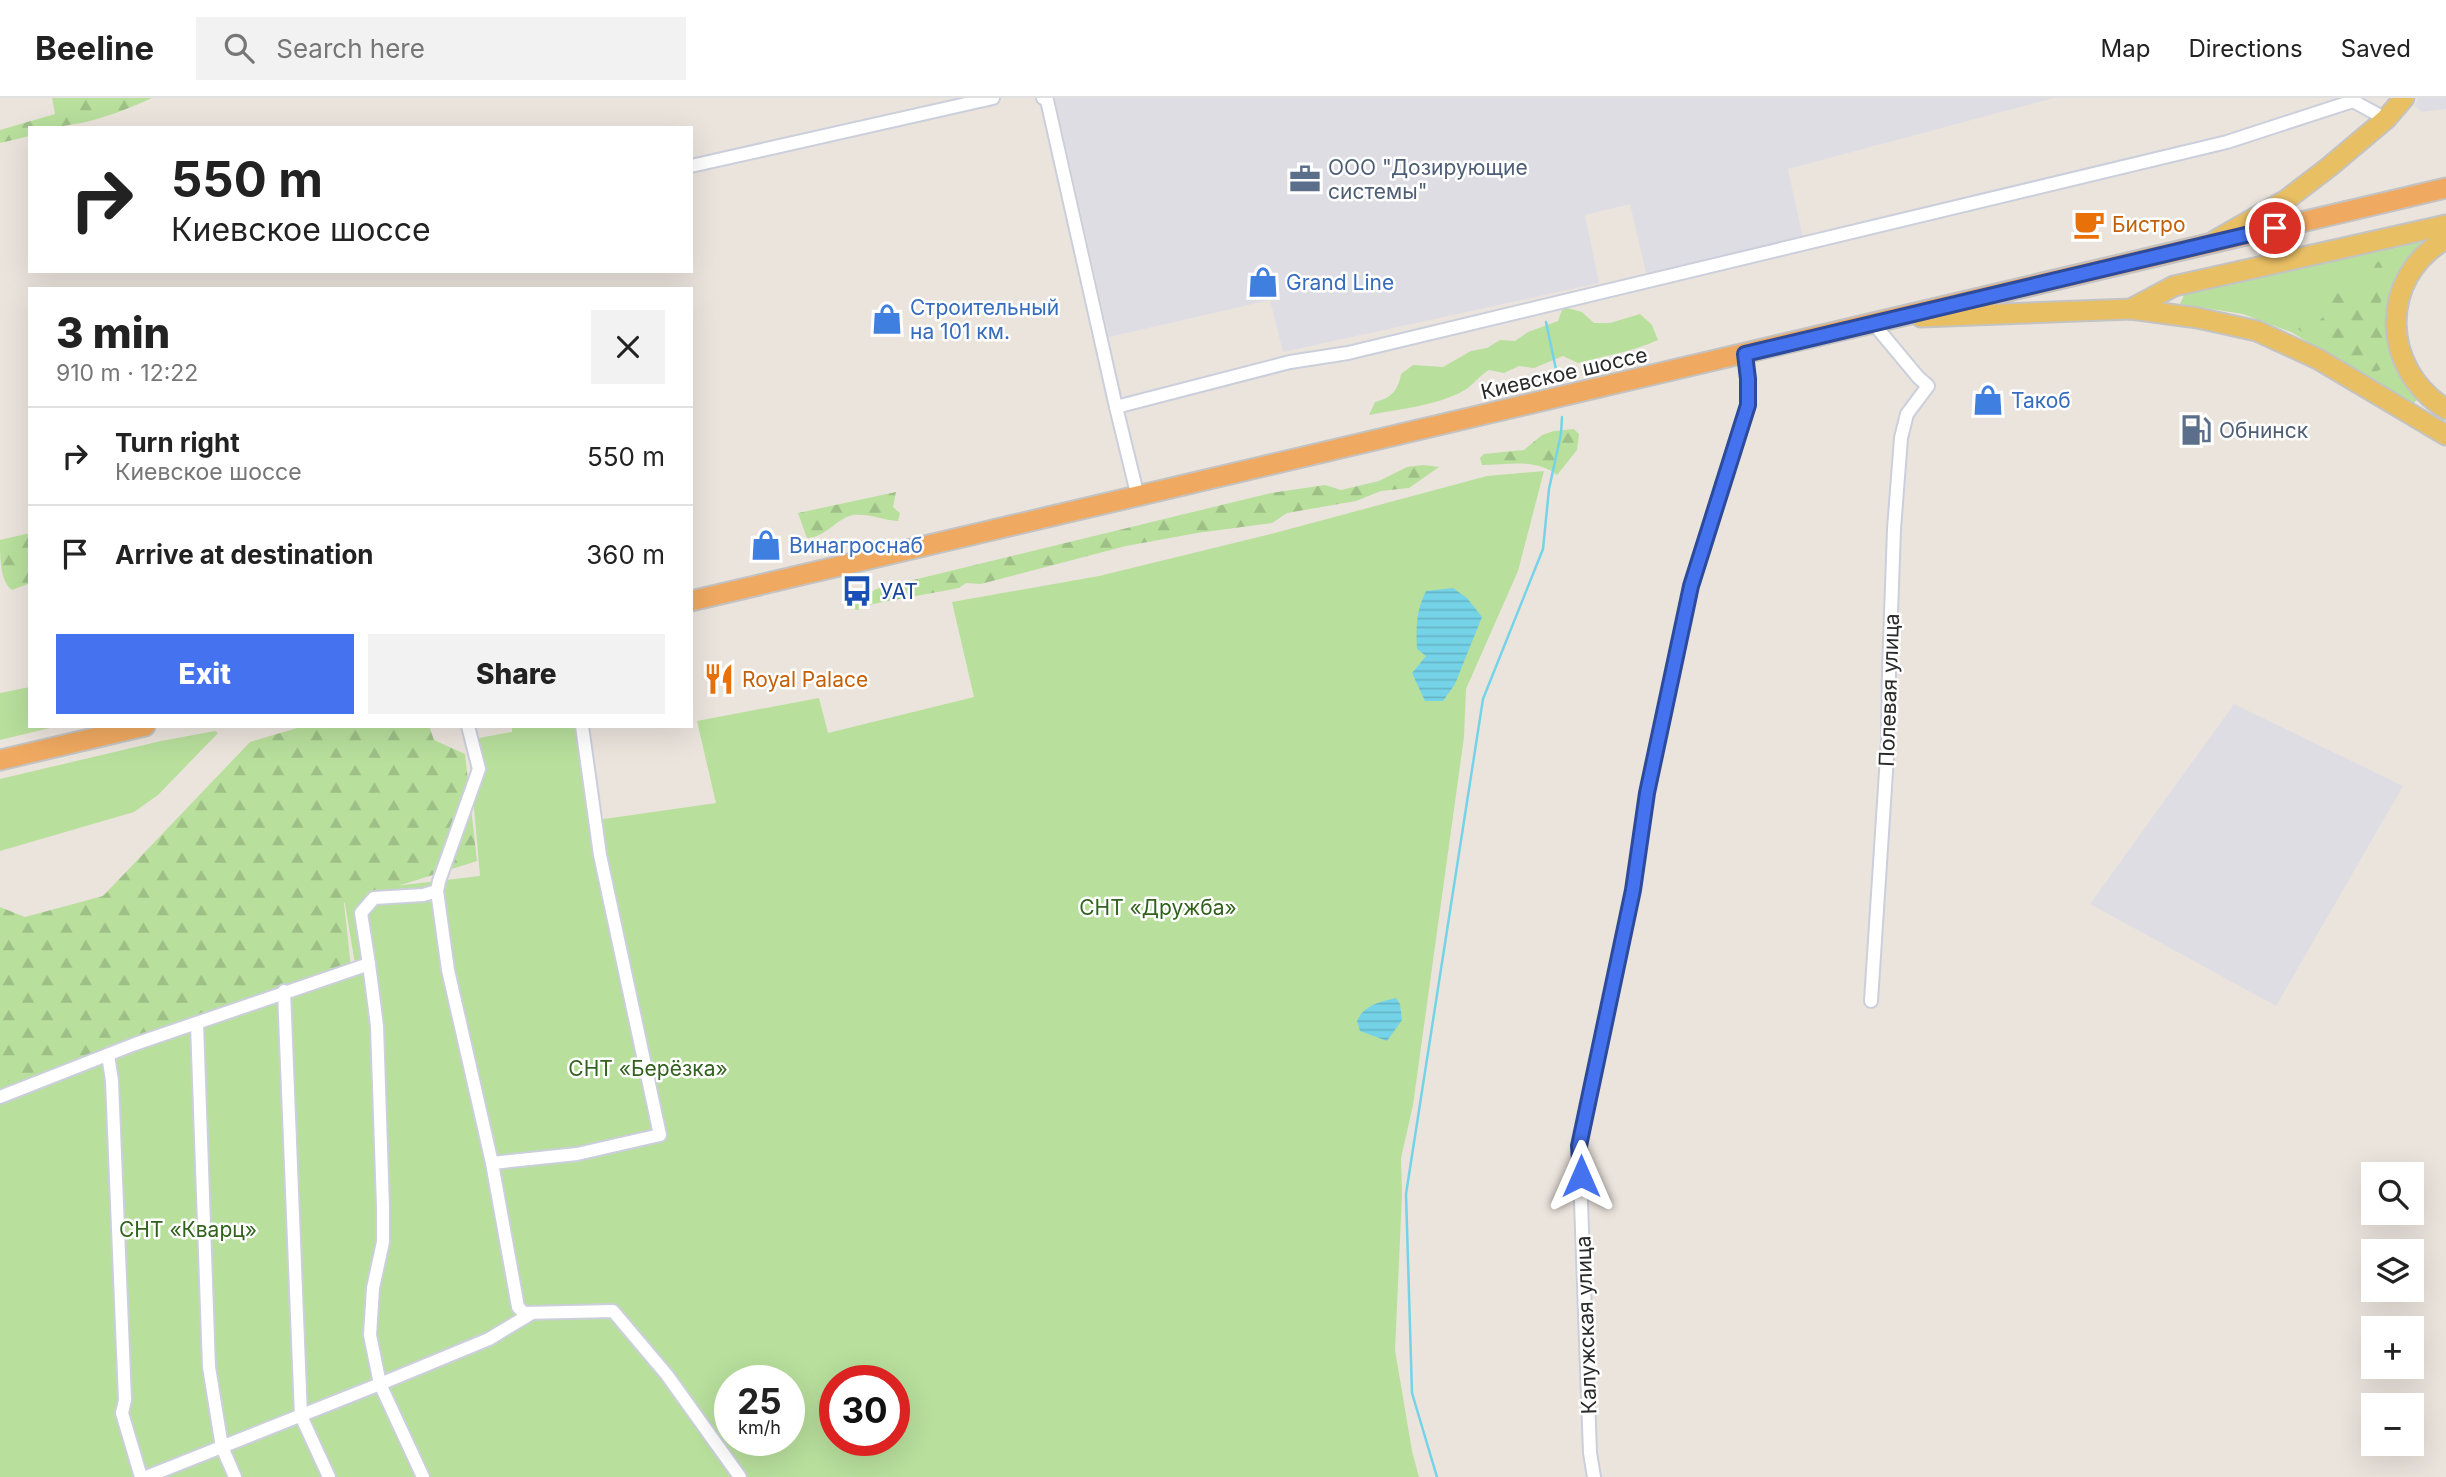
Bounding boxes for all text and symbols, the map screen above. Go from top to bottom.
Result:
search box [196,17,686,80]
text: Beeline [35,28,154,68]
icon: search [220,29,258,67]
text: Search here [276,33,425,64]
text: Map [2101,34,2150,63]
text: Directions [2188,34,2303,63]
text: Saved [2341,34,2411,63]
text: 550 m [171,150,323,209]
icon: right [56,154,147,245]
place label: ООО "Дозирующие системы" [1328,155,1528,204]
office icon: ООО "Дозирующие системы" [1288,162,1322,196]
pin [2245,198,2305,258]
cafe icon: Бистро [2072,207,2106,241]
icon: arrive [2256,209,2294,247]
text: Киевское шоссе [171,210,431,249]
place label: Бистро [2112,212,2186,237]
shop icon: Grand Line [1246,265,1280,299]
place label: Grand Line [1286,270,1394,295]
place label: Строительный на 101 км. [910,295,1059,344]
shop icon: Строительный на 101 км. [870,302,904,336]
text: 3 min [56,307,170,358]
button: close [591,310,665,384]
street label: Киевское шоссе [1478,342,1650,404]
text: 910 m · 12:22 [56,359,198,387]
shop icon: Такоб [1971,383,2005,417]
place label: Такоб [2011,388,2071,413]
fuel station icon: Обнинск [2179,413,2213,447]
place label: Обнинск [2219,418,2309,443]
text: Turn right [115,427,240,458]
icon: right [56,437,94,475]
text: 550 m [587,441,665,472]
text: Киевское шоссе [115,458,302,486]
shop icon: Винагроснаб [749,528,783,562]
place label: Винагроснаб [789,533,923,558]
icon: arrive [56,535,94,573]
text: Arrive at destination [115,539,374,570]
text: 360 m [586,539,665,570]
bus stop icon: УАТ [840,574,874,608]
place label: УАТ [880,579,918,604]
street label: Полевая улица [1874,613,1904,767]
button: Exit [56,634,354,714]
button: Share [368,634,665,714]
restaurant icon: Royal Palace [702,662,736,696]
place label: Royal Palace [742,667,868,692]
park label: СНТ «Дружба» [1079,895,1237,920]
park label: СНТ «Берёзка» [568,1056,728,1081]
position arrow [1544,1139,1618,1213]
map controls [2361,1162,2424,1456]
button: search [2361,1162,2424,1225]
park label: СНТ «Кварц» [119,1217,257,1242]
street label: Калужская улица [1570,1235,1602,1415]
button: layers [2361,1239,2424,1302]
button: + [2361,1316,2424,1379]
speed limit sign: 30 [819,1365,910,1456]
text: 25 [737,1380,782,1422]
button: − [2361,1393,2424,1456]
text: km/h [738,1417,781,1438]

